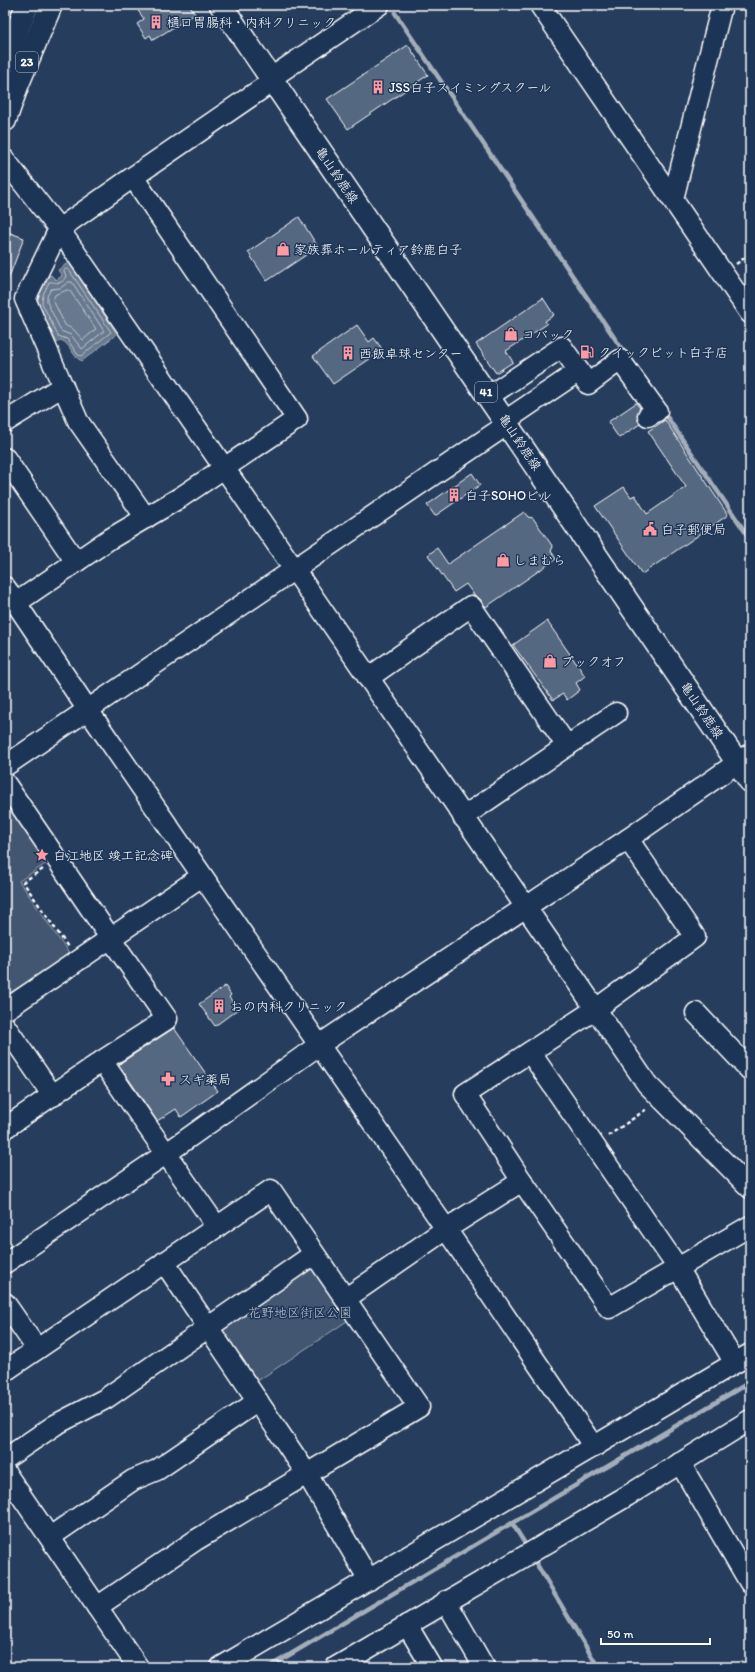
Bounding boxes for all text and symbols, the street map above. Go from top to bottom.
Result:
building icon: 樋口胃腸科・内科クリニック [148,14,164,30]
place label: 樋口胃腸科・内科クリニック [167,15,336,30]
road number: 23 [16,52,38,72]
building icon: JSS白子スイミングスクール [370,79,386,95]
place label: JSS白子スイミングスクール [389,80,551,95]
street label: 亀山鈴鹿線 [313,144,362,207]
shop icon: 家族葬ホールティア鈴鹿白子 [275,241,291,257]
place label: 家族葬ホールティア鈴鹿白子 [294,242,462,257]
shop icon: コバック [503,326,519,342]
place label: コバック [522,327,574,342]
fuel station icon: クイックピット白子店 [579,344,595,360]
building icon: 西飯卓球センター [340,345,356,361]
place label: クイックピット白子店 [598,345,728,360]
place label: 西飯卓球センター [359,346,462,361]
road number: 41 [475,382,497,402]
street label: 亀山鈴鹿線 [496,411,545,474]
building icon: 白子SOHOビル [446,487,462,503]
place label: 白子SOHOビル [465,488,552,503]
public building icon: 白子郵便局 [642,521,658,537]
place label: 白子郵便局 [661,522,726,537]
shop icon: しまむら [495,552,511,568]
place label: しまむら [514,553,566,568]
shop icon: ブックオフ [542,653,558,669]
place label: ブックオフ [561,654,626,669]
street label: 亀山鈴鹿線 [678,679,727,742]
place icon: 白江地区 竣工記念碑 [34,847,50,863]
place label: 白江地区 竣工記念碑 [53,848,173,863]
building icon: おの内科クリニック [211,998,227,1014]
place label: おの内科クリニック [230,999,347,1014]
pharmacy icon: スギ薬局 [160,1071,176,1087]
place label: スギ薬局 [179,1072,231,1087]
park label: 花野地区街区公園 [248,1305,352,1320]
scale bar [601,1620,710,1646]
text: 50 m [607,1627,633,1641]

